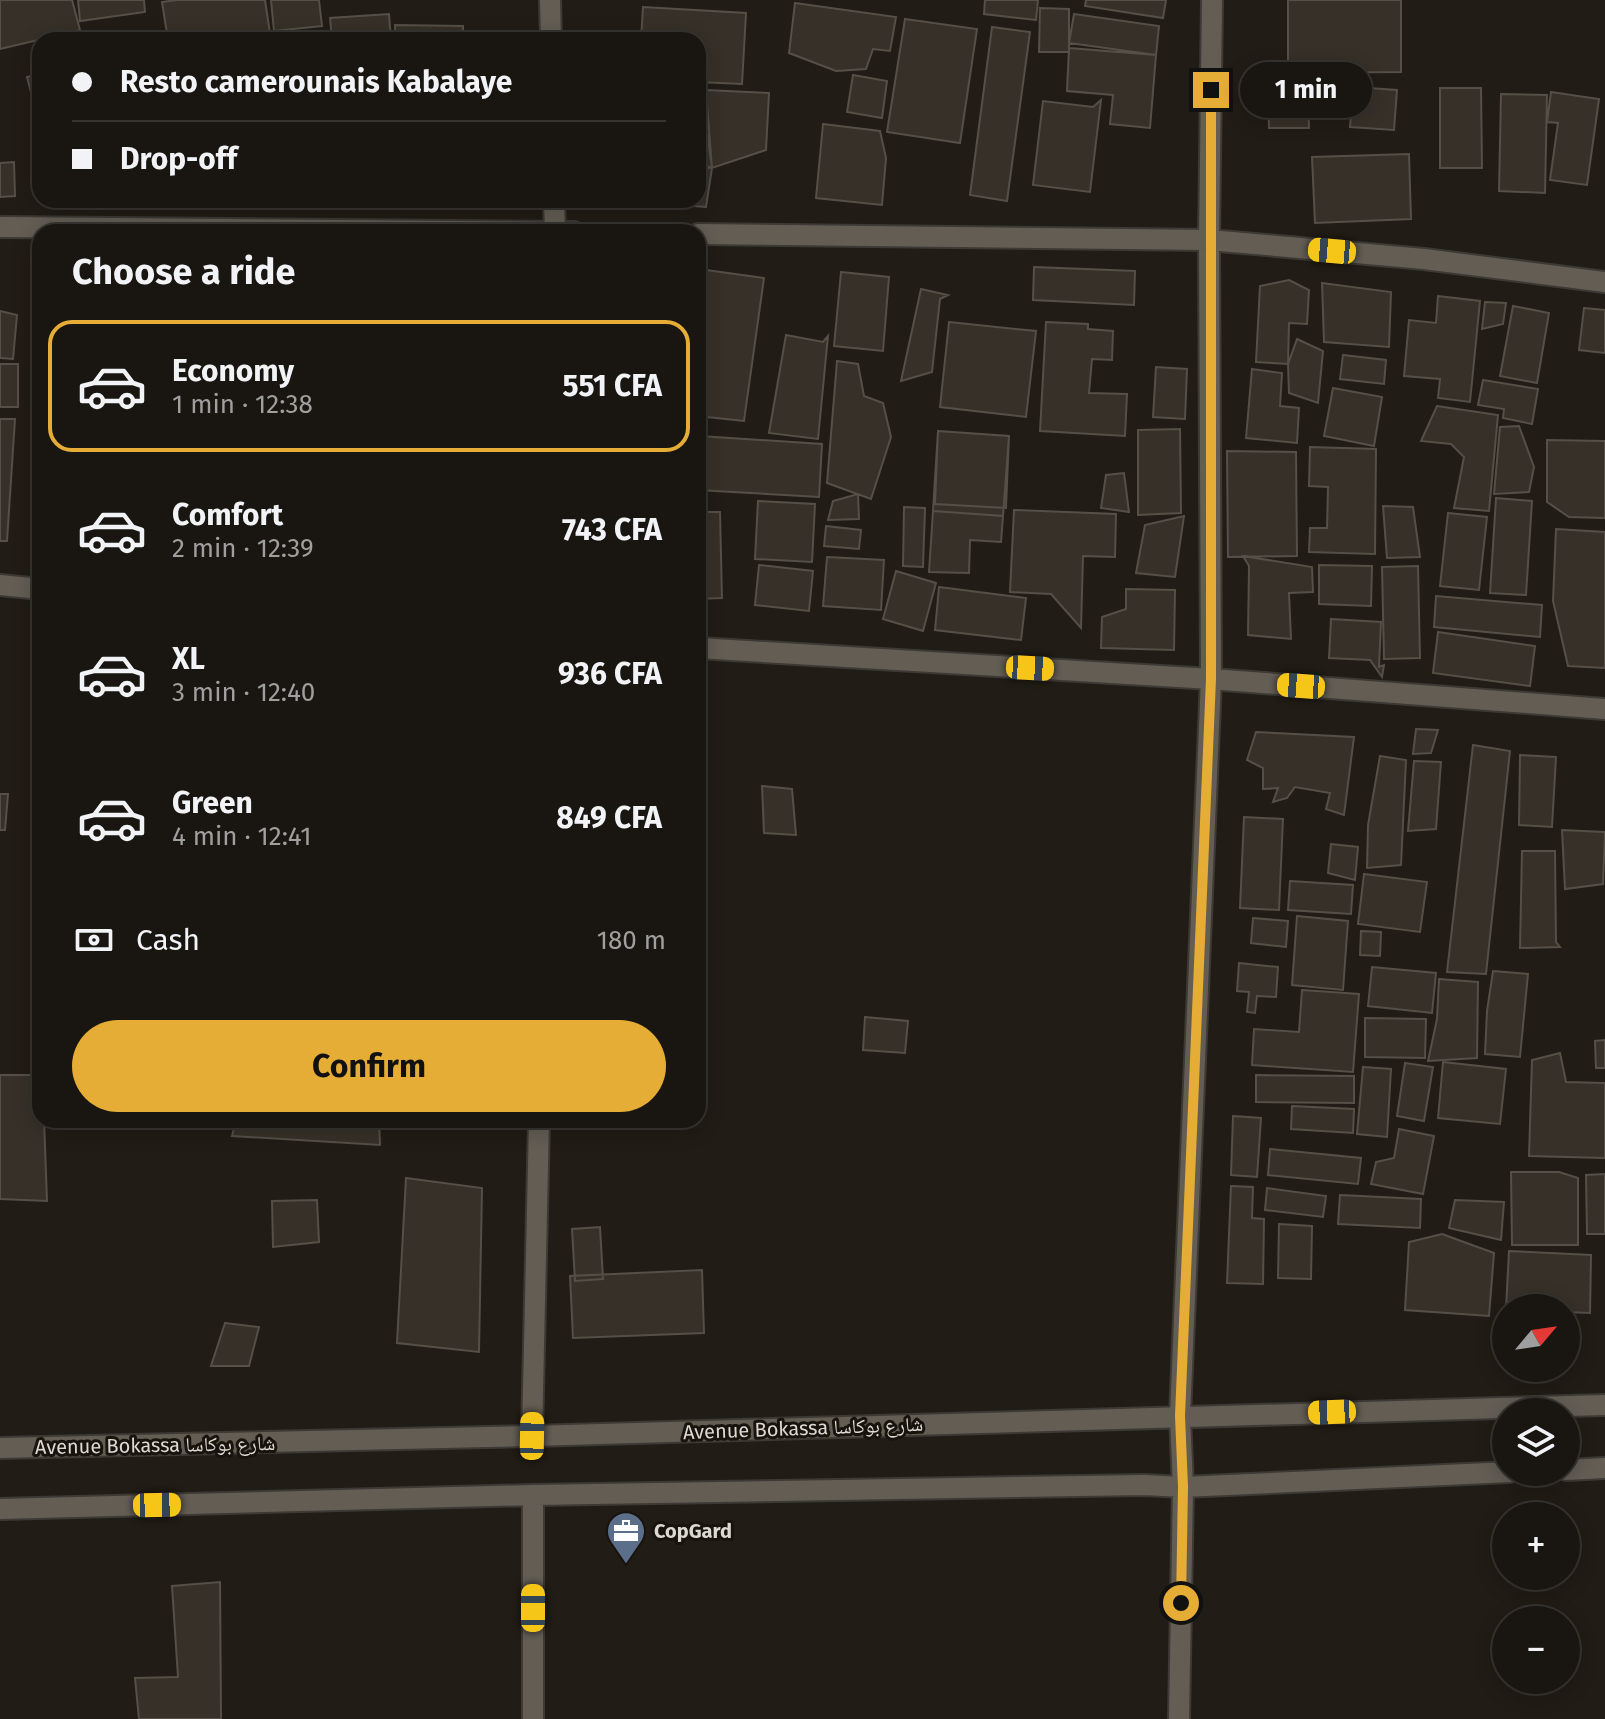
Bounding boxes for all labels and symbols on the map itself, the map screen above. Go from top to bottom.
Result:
callout: 1 min [1239,62,1371,118]
route end [1193,72,1229,108]
car [1307,237,1357,265]
car [1005,655,1055,681]
car [1276,672,1326,700]
north arrow [1492,1294,1580,1382]
car [1308,1399,1356,1425]
car [520,1412,544,1460]
street label: Avenue Bokassa شارع بوكاسا [682,1412,924,1445]
street label: Avenue Bokassa شارع بوكاسا [35,1431,275,1460]
car [133,1493,181,1517]
office icon: CopGard [605,1510,647,1565]
place label: CopGard [654,1519,732,1543]
car [521,1584,545,1632]
route start [1163,1585,1199,1621]

